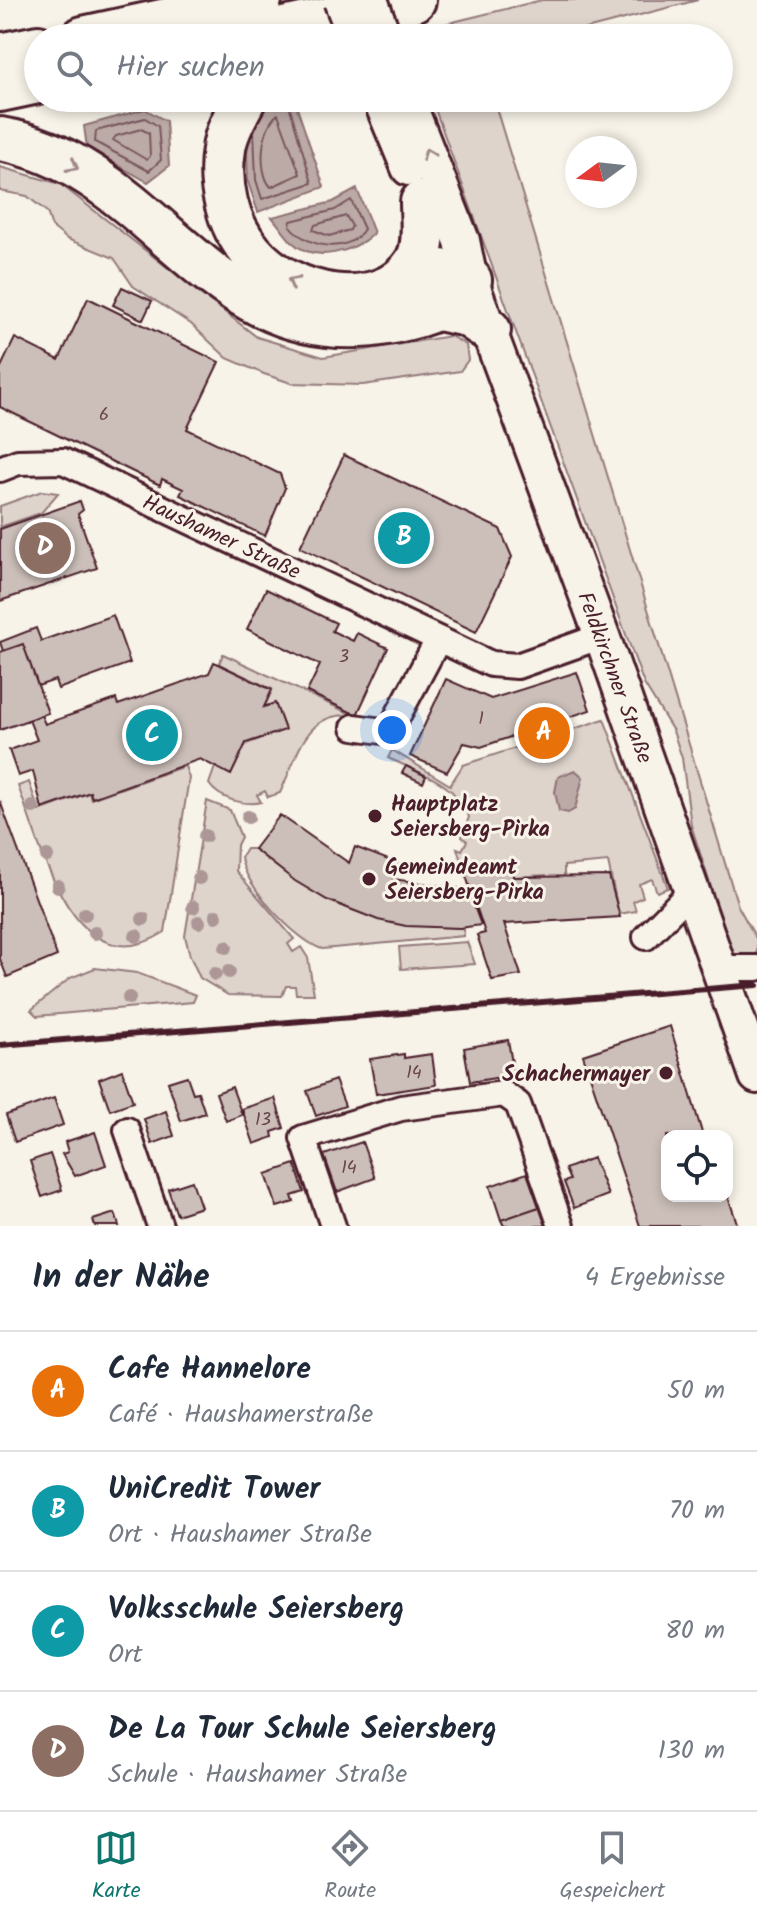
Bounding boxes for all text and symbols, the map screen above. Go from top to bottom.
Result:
search box [24,24,733,112]
text: Hier suchen [116,44,265,92]
icon: search [52,46,96,90]
north arrow [565,136,637,208]
one-way arrow [421,148,438,162]
one-way arrow [64,157,79,172]
one-way arrow [287,276,302,291]
house number: 6 [99,401,109,430]
street label: Haushamer Straße [136,486,306,590]
pin: B [378,508,430,568]
pin: D [19,518,71,578]
street label: Feldkirchner Straße [566,587,661,769]
house number: 3 [339,643,349,672]
pin: A [518,703,570,763]
pin: C [126,705,178,765]
house number: 1 [478,705,484,734]
your location [372,710,412,750]
place label: Hauptplatz Seiersberg-Pirka [391,788,550,848]
marker: Hauptplatz Seiersberg-Pirka [366,807,384,825]
place label: Gemeindeamt Seiersberg-Pirka [385,851,544,911]
marker: Gemeindeamt Seiersberg-Pirka [360,870,378,888]
place label: Schachermayer [502,1058,651,1093]
house number: 14 [406,1059,422,1088]
marker: Schachermayer [657,1064,675,1082]
house number: 13 [255,1106,271,1135]
map controls [661,1130,733,1202]
button: locate [661,1130,733,1202]
house number: 14 [341,1154,357,1183]
text: In der Nähe [32,1251,210,1305]
text: 4 Ergebnisse [585,1257,725,1299]
text: Cafe Hannelore [108,1346,311,1394]
text: A [50,1370,66,1412]
text: 50 m [667,1370,725,1412]
text: Café · Haushamerstraße [108,1394,373,1436]
text: UniCredit Tower [108,1466,320,1514]
text: B [50,1490,66,1532]
text: 70 m [669,1490,725,1532]
text: Ort · Haushamer Straße [108,1514,372,1556]
text: Volksschule Seiersberg [108,1586,404,1634]
text: C [50,1610,66,1652]
text: 80 m [665,1610,725,1652]
text: Ort [108,1634,143,1676]
text: De La Tour Schule Seiersberg [108,1706,497,1754]
text: D [49,1730,67,1772]
text: 130 m [658,1730,725,1772]
text: Schule · Haushamer Straße [108,1754,407,1796]
tab: Karte [92,1826,141,1909]
tab: Route [324,1826,376,1909]
tab: Gespeichert [560,1826,665,1909]

